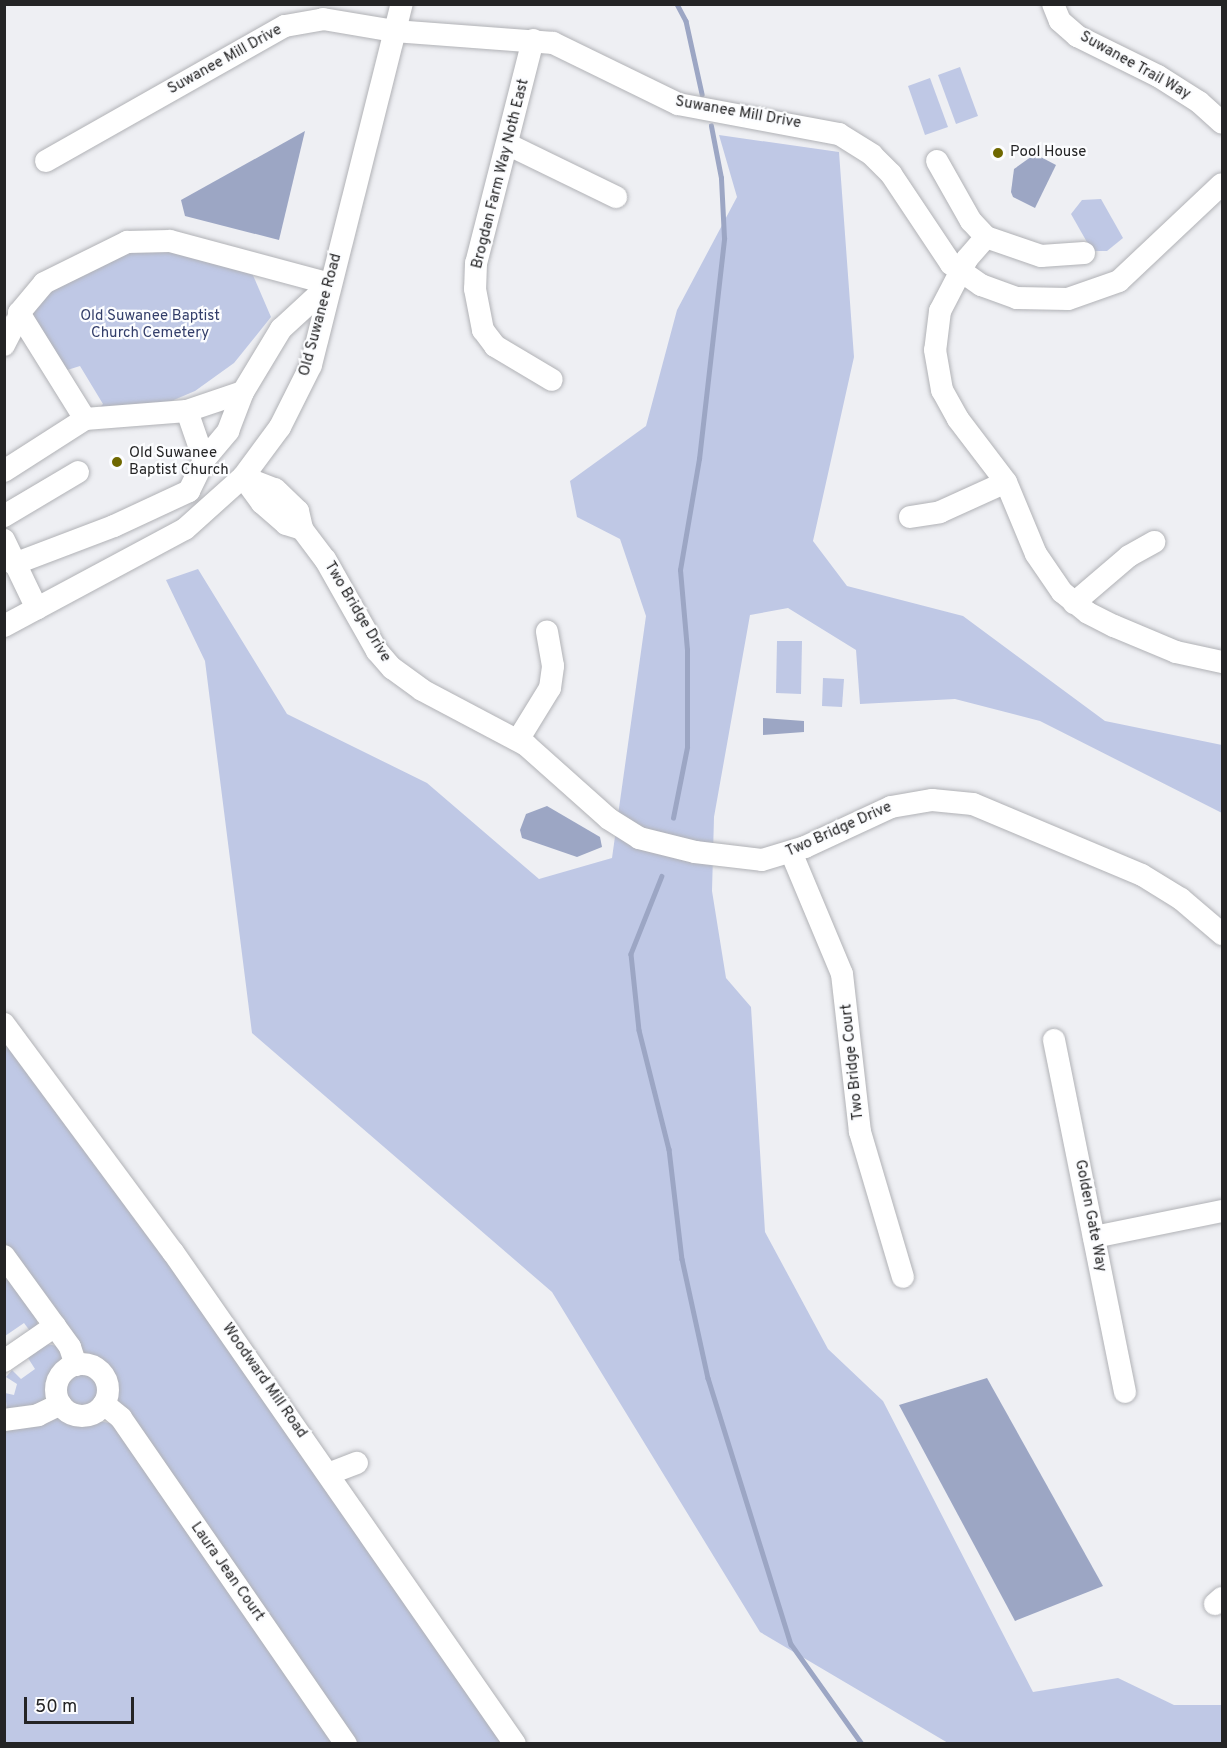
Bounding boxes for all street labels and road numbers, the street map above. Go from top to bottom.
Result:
street label: Suwanee Mill Drive [165,21,285,99]
street label: Suwanee Trail Way [1076,28,1194,104]
street label: Brogdan Farm Way Noth East [469,77,533,271]
street label: Suwanee Mill Drive [674,93,802,133]
street label: Old Suwanee Road [296,252,346,378]
street label: Two Bridge Drive [320,559,394,665]
street label: Two Bridge Drive [783,799,895,861]
street label: Two Bridge Court [838,1003,868,1121]
street label: Golden Gate Way [1070,1158,1110,1274]
street label: Woodward Mill Road [218,1320,310,1442]
street label: Laura Jean Court [186,1519,268,1625]

